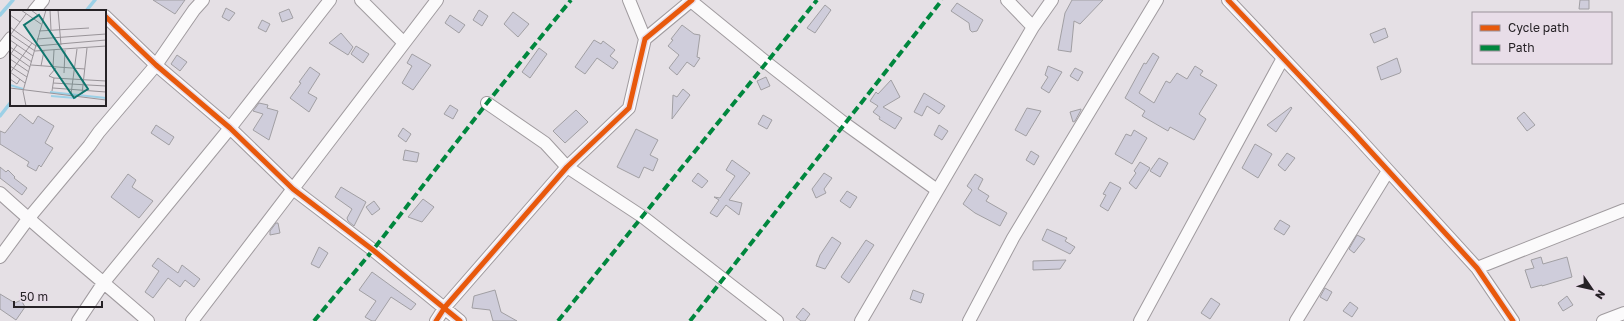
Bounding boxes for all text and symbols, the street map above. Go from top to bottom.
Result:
inset map [10,10,106,106]
legend [1472,12,1612,64]
text: Cycle path [1508,20,1569,35]
text: Path [1508,40,1535,55]
north arrow [1572,269,1612,309]
scale bar [14,283,102,309]
text: N [1593,288,1608,302]
text: 50 m [20,289,48,304]

